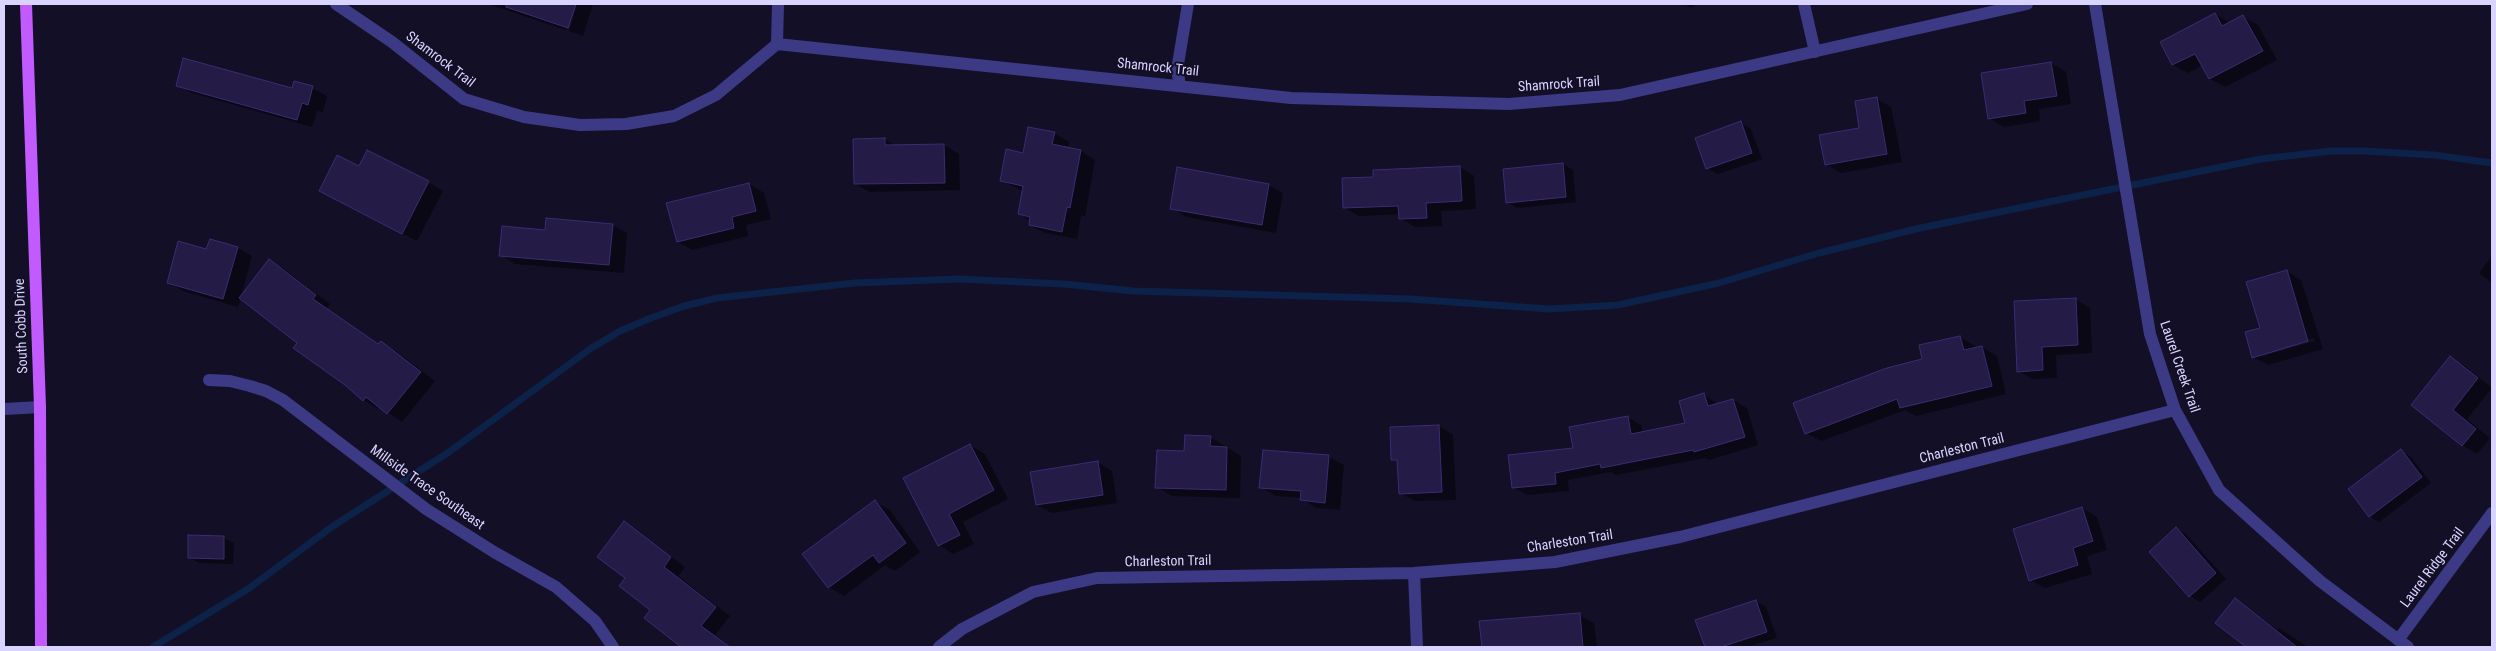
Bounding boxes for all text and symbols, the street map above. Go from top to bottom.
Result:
street label: Shamrock Trail [402,29,478,91]
street label: Shamrock Trail [1116,55,1200,81]
street label: Shamrock Trail [1517,74,1601,96]
street label: South Cobb Drive [12,278,32,374]
street label: Laurel Creek Trail [2155,319,2203,415]
street label: Charleston Trail [1918,430,2006,468]
street label: Millside Trace Southeast [366,442,488,534]
street label: Laurel Ridge Trail [2398,525,2468,611]
street label: Charleston Trail [1526,527,1614,557]
street label: Charleston Trail [1124,553,1212,571]

